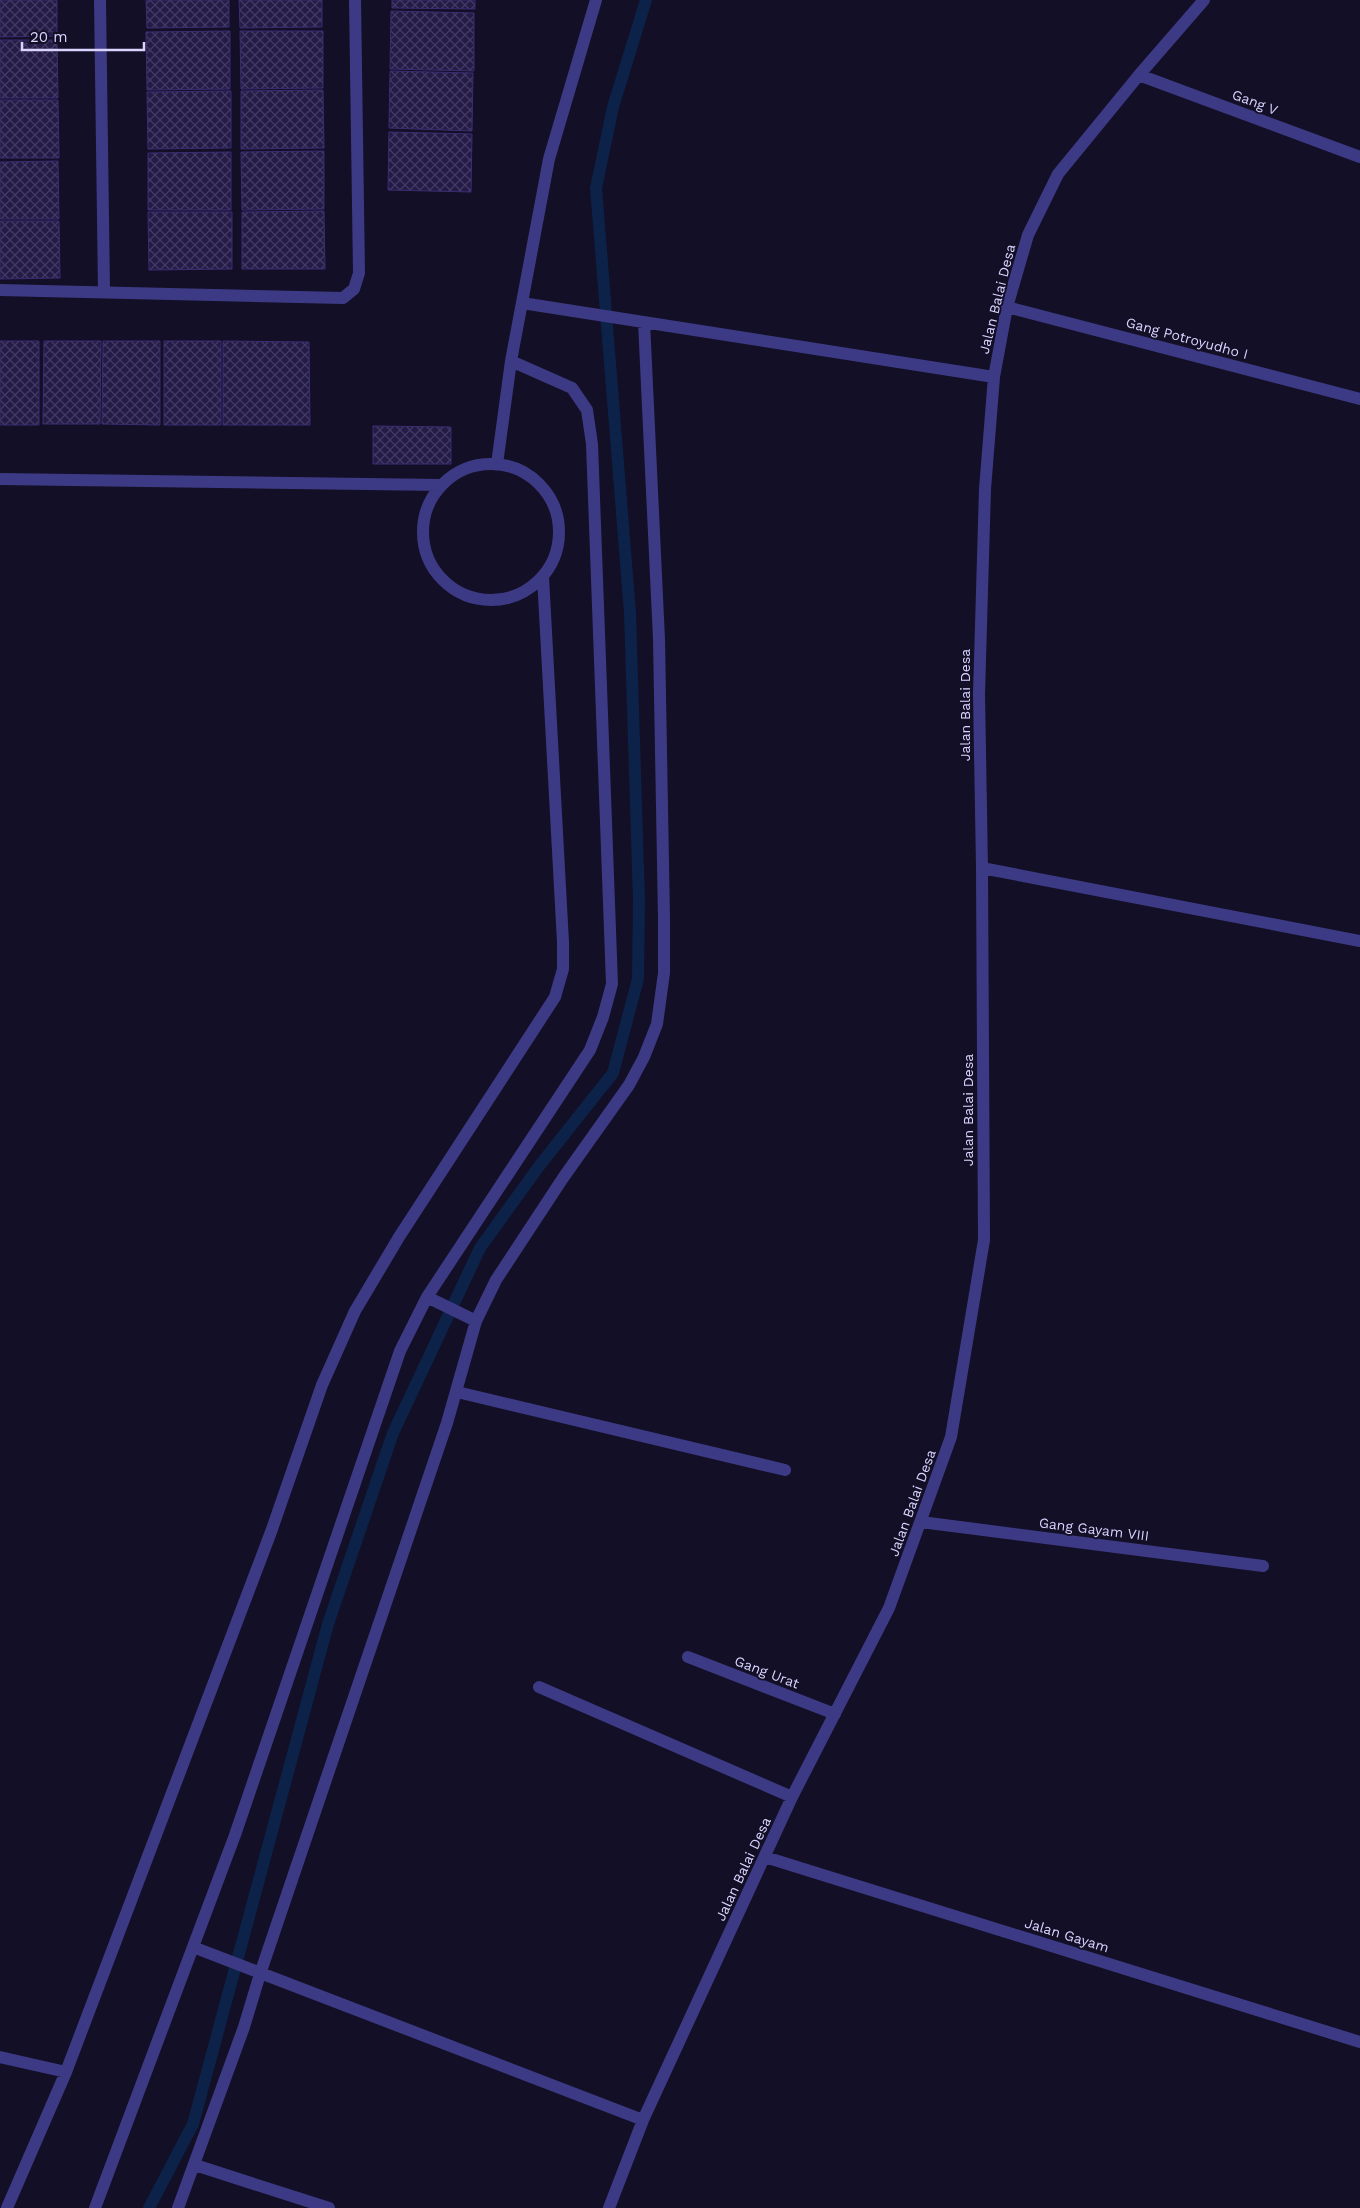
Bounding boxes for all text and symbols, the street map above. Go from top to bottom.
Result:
scale bar [22,20,145,52]
text: 20 m [30,28,68,46]
street label: Gang V [1230,86,1280,118]
street label: Jalan Balai Desa [976,242,1018,356]
street label: Gang Potroyudho I [1124,314,1250,362]
street label: Jalan Balai Desa [957,649,973,761]
street label: Jalan Balai Desa [960,1054,976,1166]
street label: Jalan Balai Desa [885,1447,939,1559]
street label: Gang Gayam VIII [1038,1514,1150,1544]
street label: Gang Urat [732,1652,802,1692]
street label: Jalan Balai Desa [712,1815,774,1923]
street label: Jalan Gayam [1023,1915,1111,1955]

